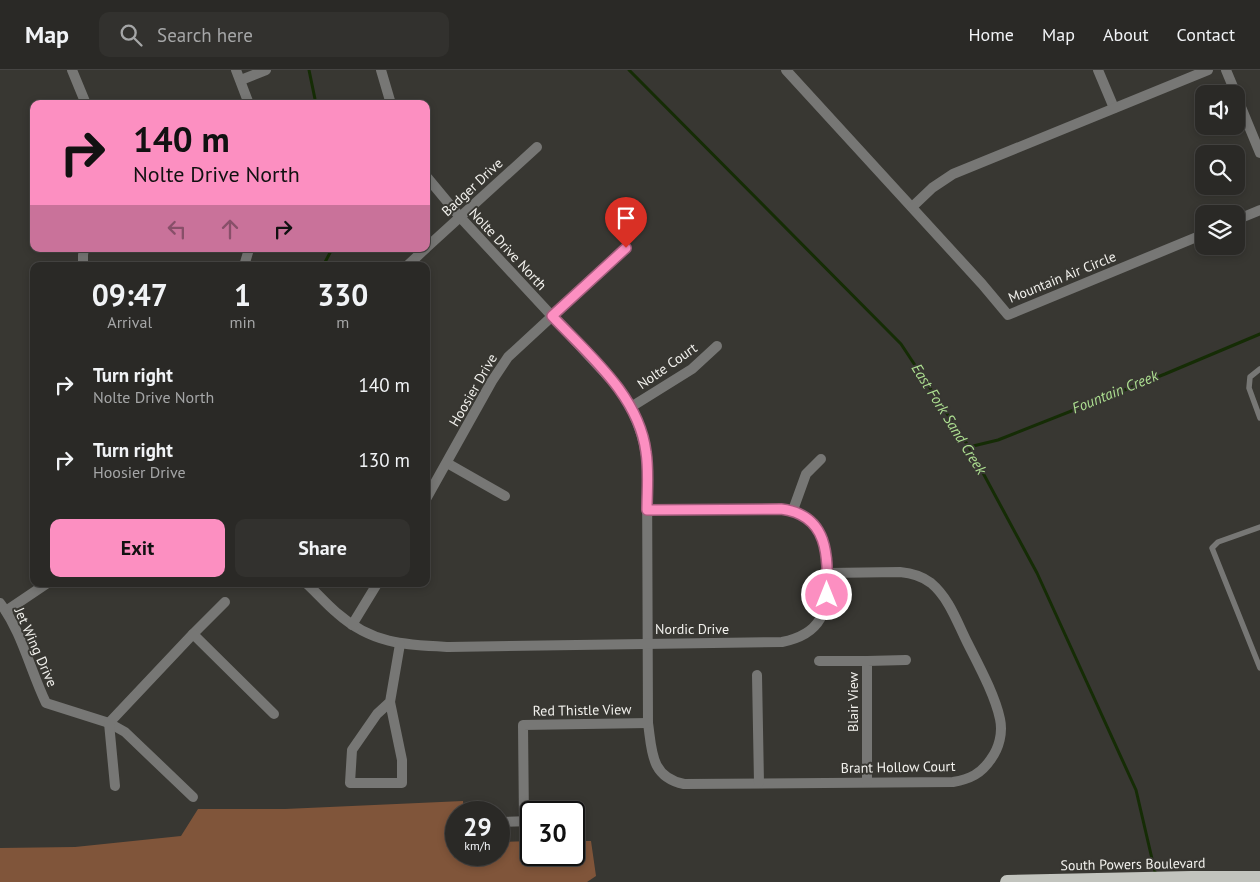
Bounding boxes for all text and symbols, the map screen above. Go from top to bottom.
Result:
search box [99,12,449,57]
text: Map [25,19,69,50]
icon: search [117,21,145,49]
text: Search here [157,23,253,47]
text: Home [968,23,1014,46]
text: Map [1042,23,1075,46]
text: About [1103,23,1149,46]
text: Contact [1177,23,1235,46]
map controls [1195,85,1245,255]
button: sound [1195,85,1245,135]
text: 140 m [133,116,230,162]
icon: right [50,120,115,185]
button: search [1195,145,1245,195]
street label: Badger Drive [438,154,506,220]
text: Nolte Drive North [133,160,300,188]
pin [605,197,647,248]
street label: Nolte Drive North [465,204,551,294]
icon: arrive [612,204,640,232]
button: layers [1195,205,1245,255]
icon: left [163,215,191,243]
icon: ahead [216,215,244,243]
icon: right [269,215,297,243]
street label: Mountain Air Circle [1005,247,1119,307]
text: 09:47 [92,275,168,314]
text: 1 [234,275,251,314]
text: 330 [317,275,368,314]
text: Arrival [107,312,152,332]
text: min [230,312,256,332]
text: m [336,312,349,332]
street label: Nolte Court [634,339,701,393]
street label: Hoosier Drive [445,350,501,430]
water label: East Fork Sand Creek [908,360,992,479]
text: Turn right [93,363,173,387]
water label: Fountain Creek [1069,365,1162,417]
icon: right [50,371,78,399]
text: 140 m [358,373,410,397]
text: Nolte Drive North [93,387,214,407]
text: Turn right [93,438,173,462]
icon: right [50,446,78,474]
text: 130 m [358,448,410,472]
text: Hoosier Drive [93,462,186,482]
button: Exit [50,519,225,577]
button: Share [235,519,410,577]
position arrow [800,568,852,620]
street label: Jet Wing Drive [10,604,62,690]
street label: Nordic Drive [655,620,729,638]
street label: Blair View [844,671,862,732]
street label: Red Thistle View [532,700,632,720]
street label: Brant Hollow Court [841,757,956,777]
speed limit sign: 30 [520,801,585,866]
text: 29 [463,811,492,843]
text: km/h [464,838,491,853]
street label: South Powers Boulevard [1060,854,1206,874]

